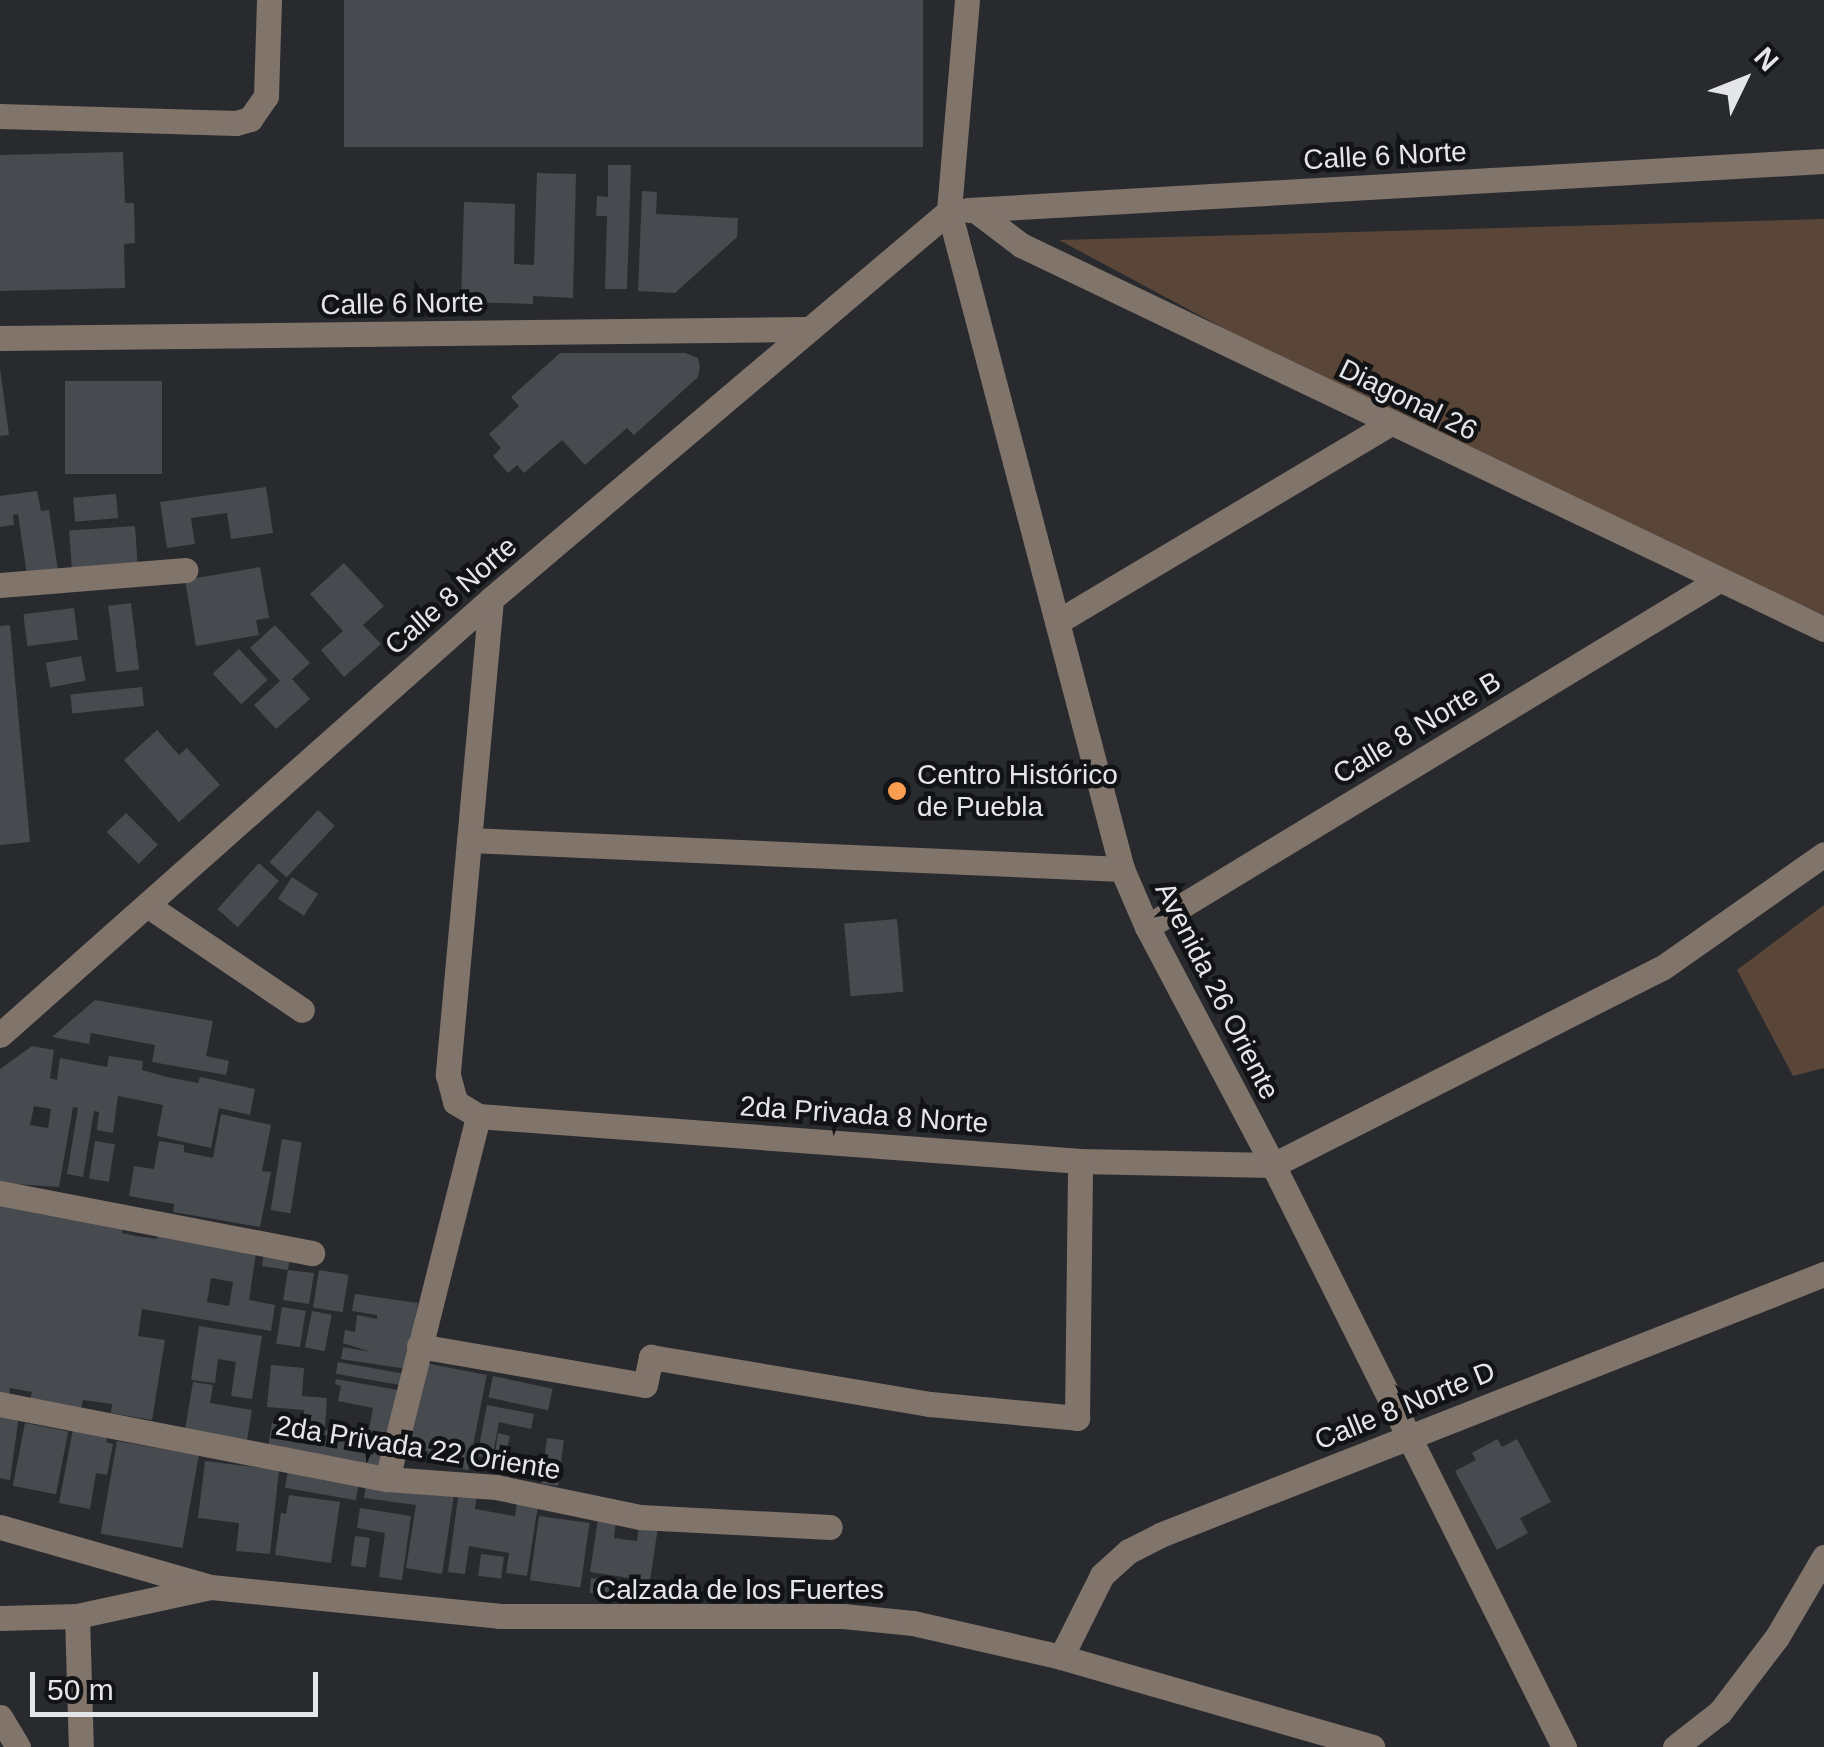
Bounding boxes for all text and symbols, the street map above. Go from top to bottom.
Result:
north arrow [1694,30,1794,130]
text: N [1748,41,1785,77]
street label: Calle 6 Norte [1303,135,1467,177]
street label: Calle 6 Norte [320,286,484,322]
street label: Diagonal 26 [1333,352,1483,448]
street label: Calle 8 Norte [378,530,524,662]
street label: Calle 8 Norte B [1327,665,1507,791]
place label: Centro Histórico de Puebla [917,758,1118,824]
marker: Centro Histórico de Puebla [886,780,908,802]
street label: Avenida 26 Oriente [1148,877,1286,1105]
street label: 2da Privada 8 Norte [739,1090,989,1140]
street label: Calle 8 Norte D [1310,1355,1500,1457]
street label: 2da Privada 22 Oriente [273,1409,563,1487]
street label: Calzada de los Fuertes [596,1573,884,1607]
scale bar [35,1652,322,1714]
text: 50 m [47,1673,114,1706]

